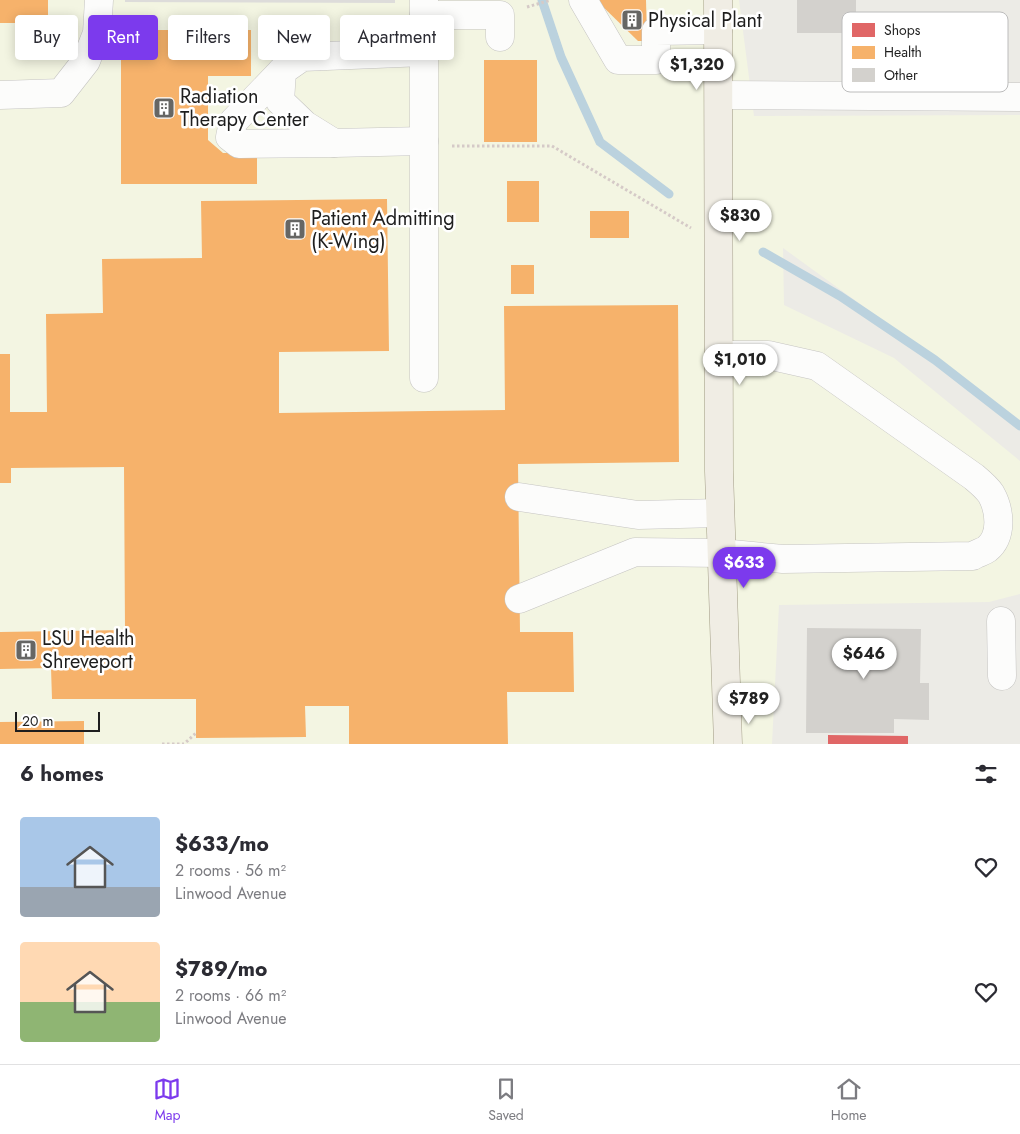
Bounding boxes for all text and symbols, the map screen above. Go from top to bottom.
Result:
place label: Physical Plant [648,6,762,35]
building icon: Physical Plant [620,8,644,32]
legend [842,12,1008,92]
chip: Buy [15,15,78,60]
chip: Rent [88,15,158,60]
chip: Filters [168,15,248,60]
chip: New [258,15,330,60]
chip: Apartment [340,15,454,60]
text: Shops [884,20,921,40]
text: Health [884,42,922,62]
pin: $1,320 [656,48,738,91]
text: $1,320 [670,53,724,76]
text: Other [884,65,918,85]
place label: Radiation Therapy Center [180,82,309,134]
building icon: Radiation Therapy Center [152,96,176,120]
pin: $830 [710,200,770,242]
place label: Patient Admitting (K-Wing) [311,204,455,256]
text: $830 [720,204,760,227]
building icon: Patient Admitting (K-Wing) [283,217,307,241]
pin: $1,010 [699,344,781,386]
text: $1,010 [714,348,766,371]
pin: $633 [714,546,774,589]
text: $633 [724,551,764,574]
place label: LSU Health Shreveport [42,624,135,676]
building icon: LSU Health Shreveport [14,638,38,662]
pin: $646 [834,638,894,680]
text: $646 [843,642,885,665]
pin: $789 [719,682,779,725]
text: $789 [729,687,769,710]
scale bar [15,709,100,732]
text: 20 m [22,711,54,731]
text: 6 homes [20,759,104,789]
icon: filters [972,760,1000,788]
text: $633/mo [175,829,269,859]
icon: home [60,837,120,897]
icon: heart [972,853,1000,881]
text: 2 rooms · 56 m² [175,859,286,882]
text: Linwood Avenue [175,882,287,905]
text: $789/mo [175,954,267,984]
icon: home [60,962,120,1022]
icon: heart [972,978,1000,1006]
text: 2 rooms · 66 m² [175,984,286,1007]
text: Linwood Avenue [175,1007,287,1030]
tab: Map [153,1075,181,1125]
tab: Saved [488,1075,524,1125]
tab: Home [831,1075,867,1125]

